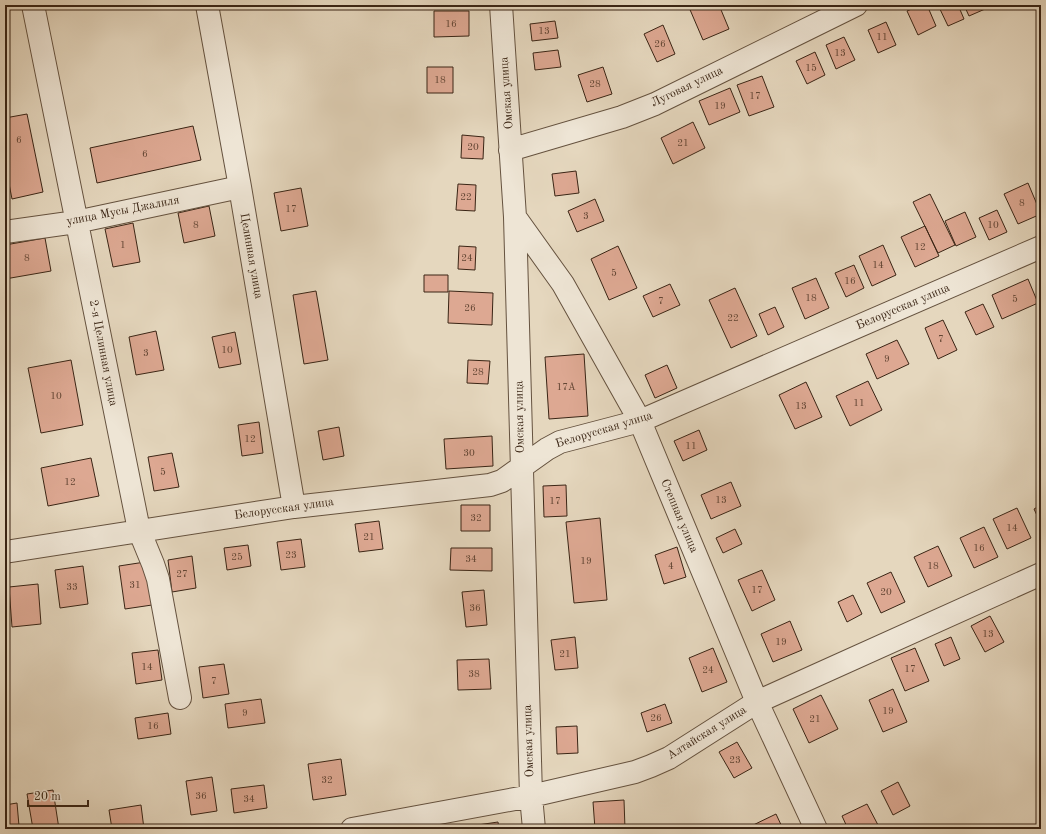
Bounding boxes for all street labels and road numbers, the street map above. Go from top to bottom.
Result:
street label: Омская улица [498,56,516,130]
street label: Луговая улица [649,64,725,110]
street label: улица Мусы Джалиля [66,194,180,228]
street label: Целинная улица [238,212,264,300]
street label: Белорусская улица [854,282,952,332]
street label: 2-я Целинная улица [87,299,119,407]
street label: Омская улица [513,380,527,453]
street label: Белорусская улица [554,410,654,450]
street label: Степная улица [658,477,700,555]
street label: Белорусская улица [233,496,335,522]
street label: Омская улица [522,704,536,778]
street label: Алтайская улица [665,704,749,762]

